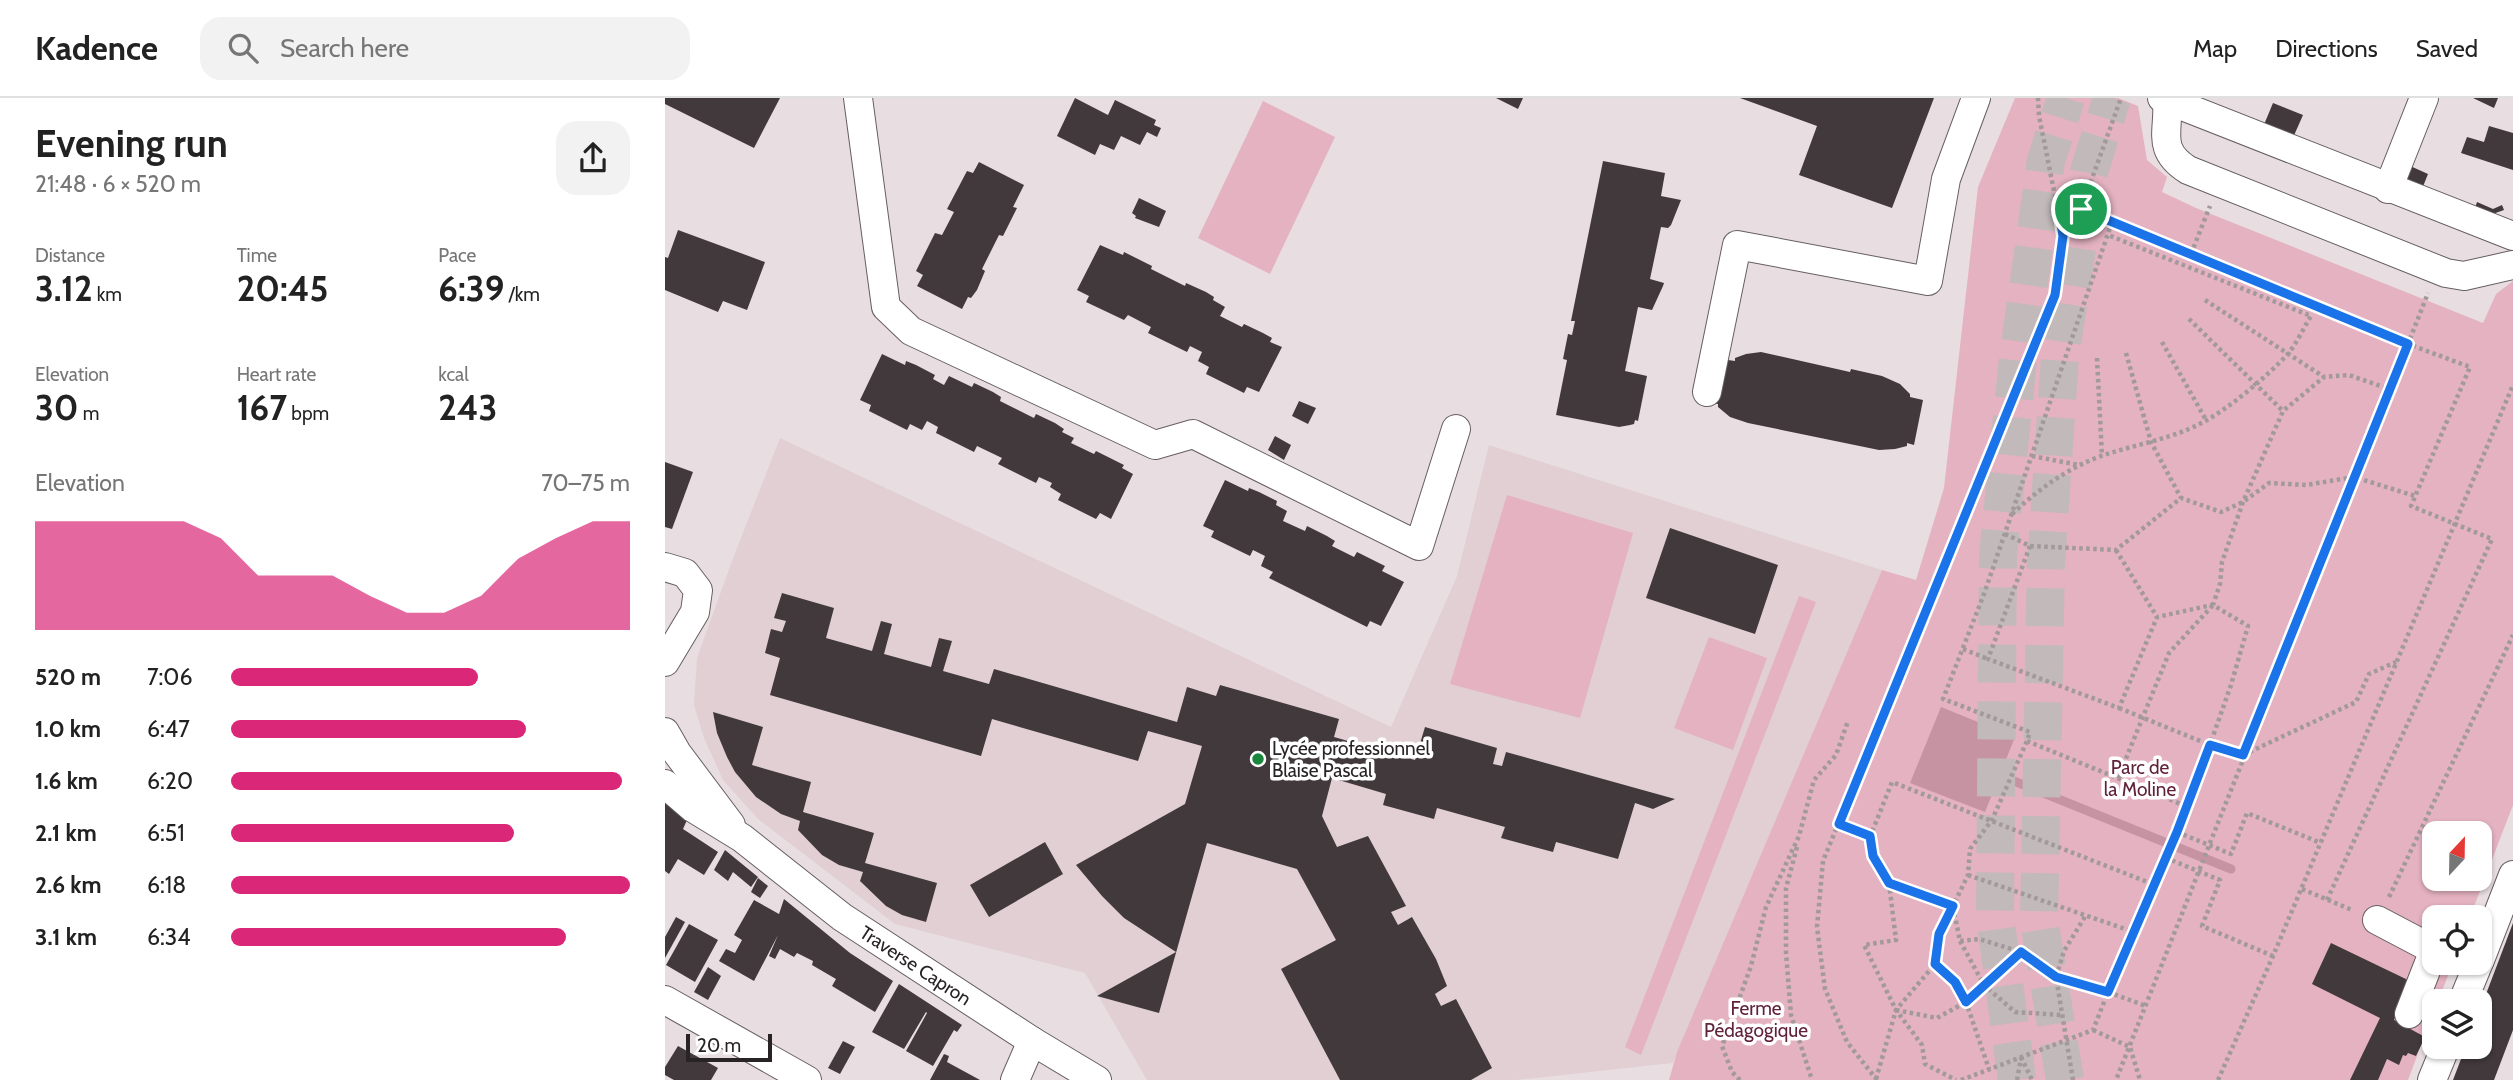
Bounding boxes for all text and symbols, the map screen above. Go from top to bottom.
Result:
search box [200,17,690,80]
text: Kadence [35,28,158,68]
icon: search [224,29,262,67]
text: Search here [280,32,409,64]
text: Map [2193,34,2237,63]
text: Directions [2275,34,2378,63]
text: Saved [2416,34,2478,63]
text: Evening run [35,120,228,167]
button: share [556,121,630,195]
text: 21:48 · 6 × 520 m [35,170,201,198]
pin [2051,179,2111,239]
icon: arrive [2062,190,2100,228]
text: Distance [35,244,105,267]
text: Time [237,244,277,267]
text: Pace [438,244,476,267]
text: 3.12 [35,267,92,310]
text: 20:45 [237,267,328,310]
text: 6:39 [438,267,504,310]
text: km [92,283,122,306]
text: /km [504,283,540,306]
text: Elevation [35,363,109,386]
text: Heart rate [237,363,316,386]
text: kcal [438,363,469,386]
text: 30 [35,386,79,429]
text: 167 [237,386,287,429]
text: 243 [438,386,497,429]
text: m [79,402,100,425]
text: bpm [287,402,329,425]
text: Elevation [35,469,125,497]
text: 70–75 m [541,469,630,497]
text: 520 m [35,663,101,691]
text: 7:06 [147,663,192,691]
text: 1.0 km [35,715,101,743]
text: 6:47 [147,715,190,743]
place label: Lycée professionnel Blaise Pascal [1272,737,1430,782]
marker: Lycée professionnel Blaise Pascal [1250,751,1266,767]
park label: Parc de la Moline [2104,756,2176,801]
text: 1.6 km [35,767,98,795]
text: 6:20 [147,767,193,795]
text: 2.1 km [35,819,97,847]
text: 6:51 [147,819,185,847]
north arrow [2422,821,2492,891]
map controls [2422,821,2492,1059]
text: 2.6 km [35,871,102,899]
text: 6:18 [147,871,186,899]
button: locate [2422,905,2492,975]
street label: Traverse Capron [856,921,976,1010]
text: 3.1 km [35,923,97,951]
text: 6:34 [147,923,191,951]
button: layers [2422,989,2492,1059]
park label: Ferme Pédagogique [1704,997,1808,1042]
scale bar [686,1031,772,1063]
text: 20 m [697,1034,741,1057]

